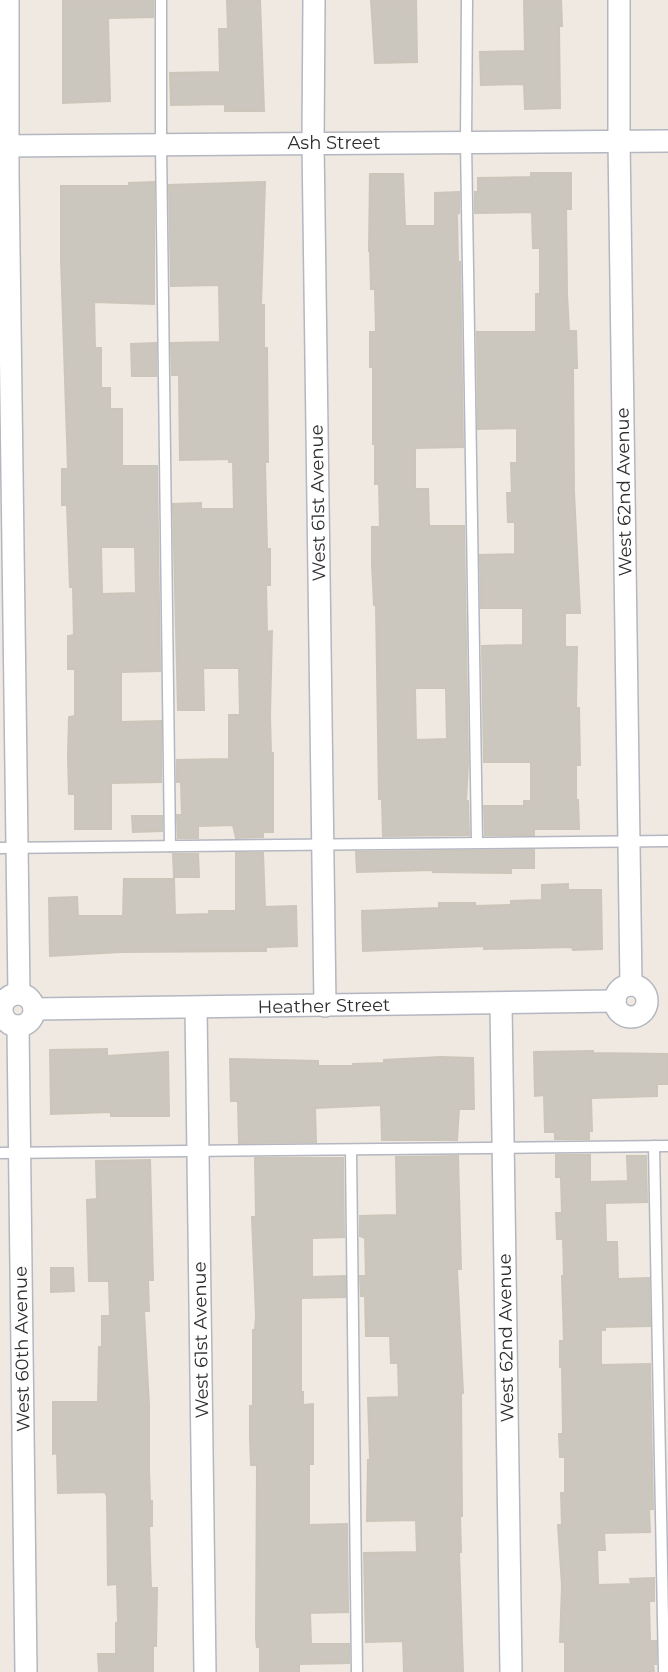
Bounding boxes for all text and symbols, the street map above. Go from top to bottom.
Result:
street label: Ash Street [288,132,380,154]
street label: West 62nd Avenue [612,407,636,577]
street label: West 61st Avenue [306,424,330,582]
street label: Heather Street [258,994,390,1018]
street label: West 62nd Avenue [494,1253,518,1423]
street label: West 61st Avenue [189,1261,213,1419]
street label: West 60th Avenue [10,1266,34,1432]

